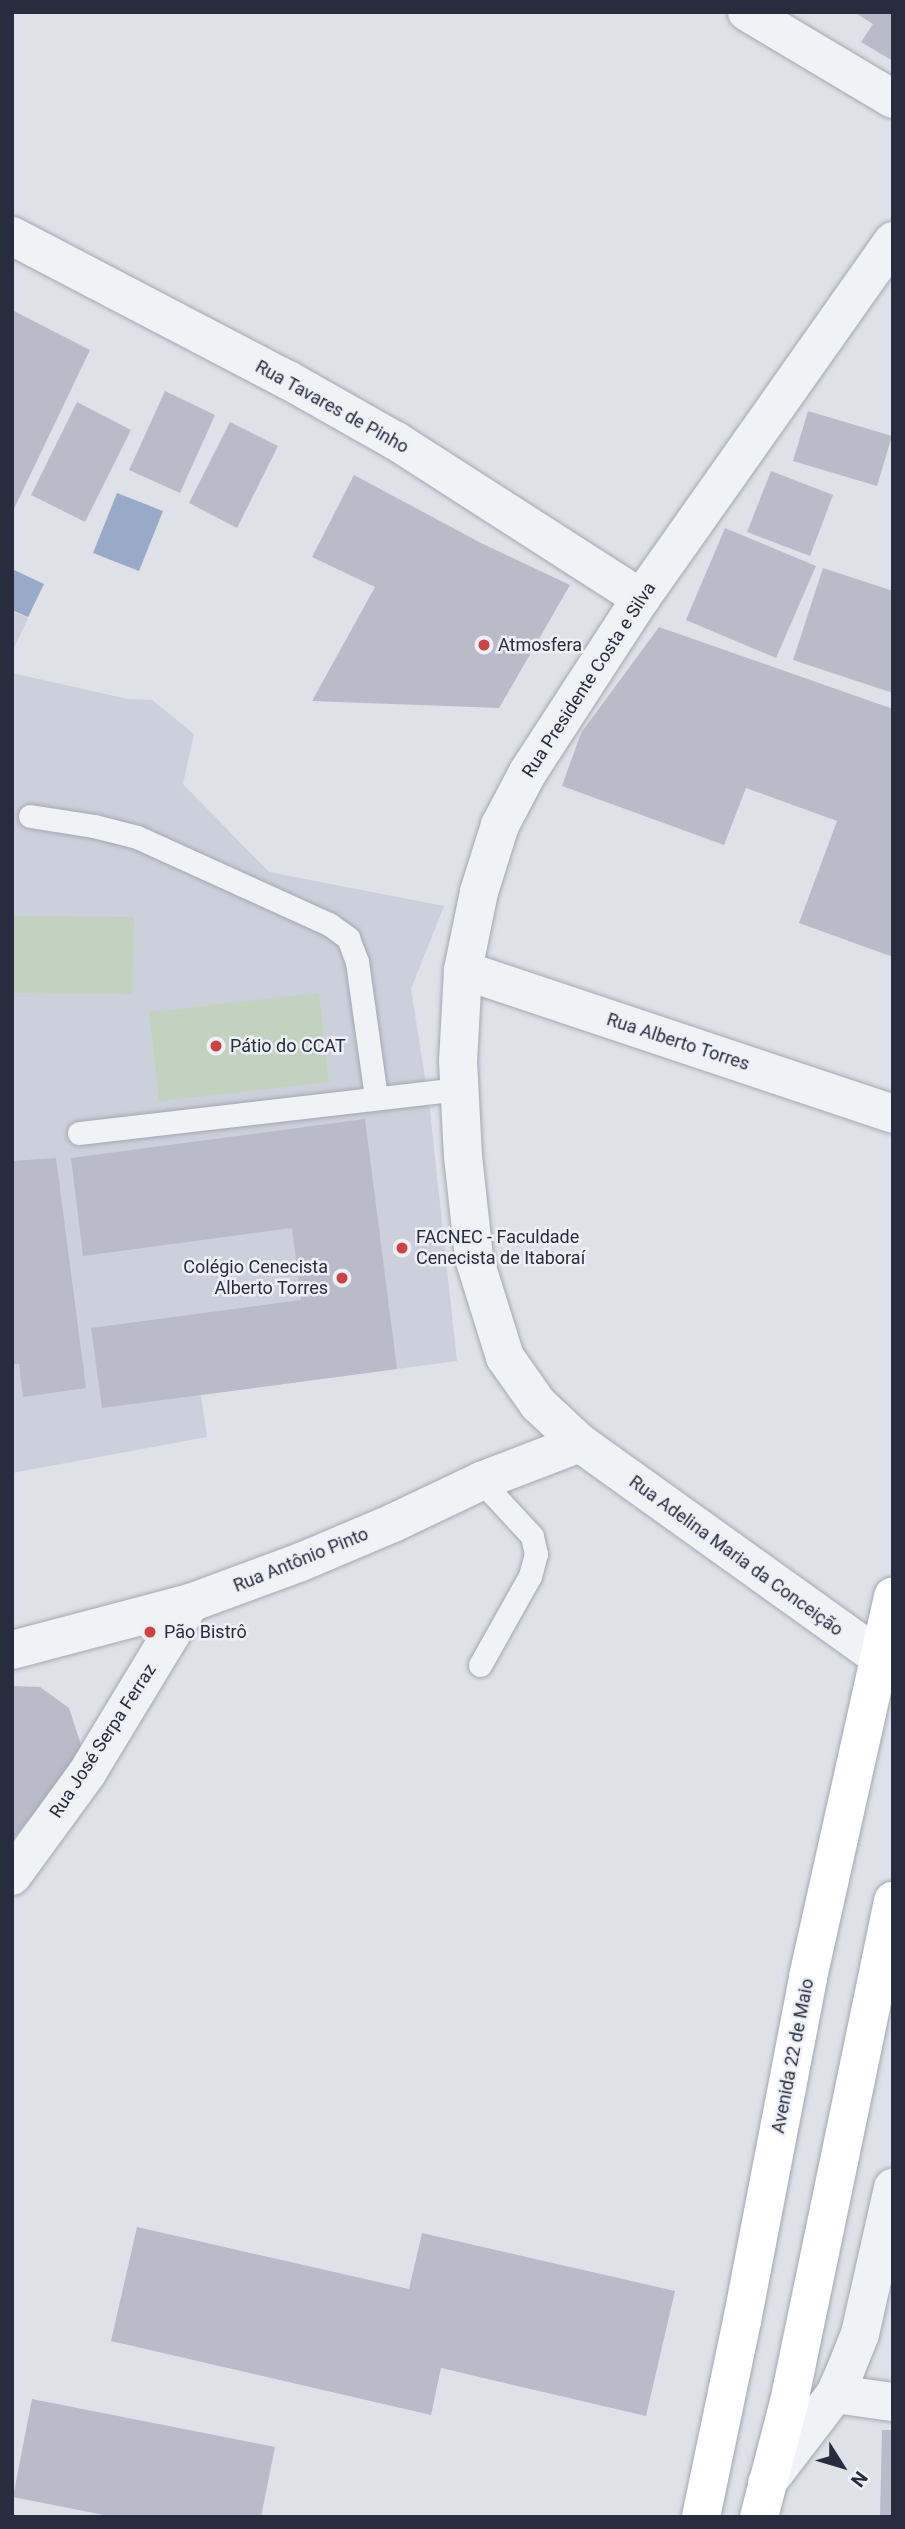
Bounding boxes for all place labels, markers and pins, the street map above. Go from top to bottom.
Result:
place label: Atmosfera [498,634,582,656]
marker: Atmosfera [476,637,492,653]
place label: Pátio do CCAT [230,1035,346,1057]
marker: Pátio do CCAT [208,1038,224,1054]
place label: FACNEC - Faculdade Cenecista de Itaboraí [416,1227,585,1270]
marker: FACNEC - Faculdade Cenecista de Itaboraí [394,1240,410,1256]
place label: Colégio Cenecista Alberto Torres [183,1257,328,1300]
marker: Colégio Cenecista Alberto Torres [334,1270,350,1286]
place label: Pão Bistrô [164,1621,247,1643]
marker: Pão Bistrô [142,1624,158,1640]

